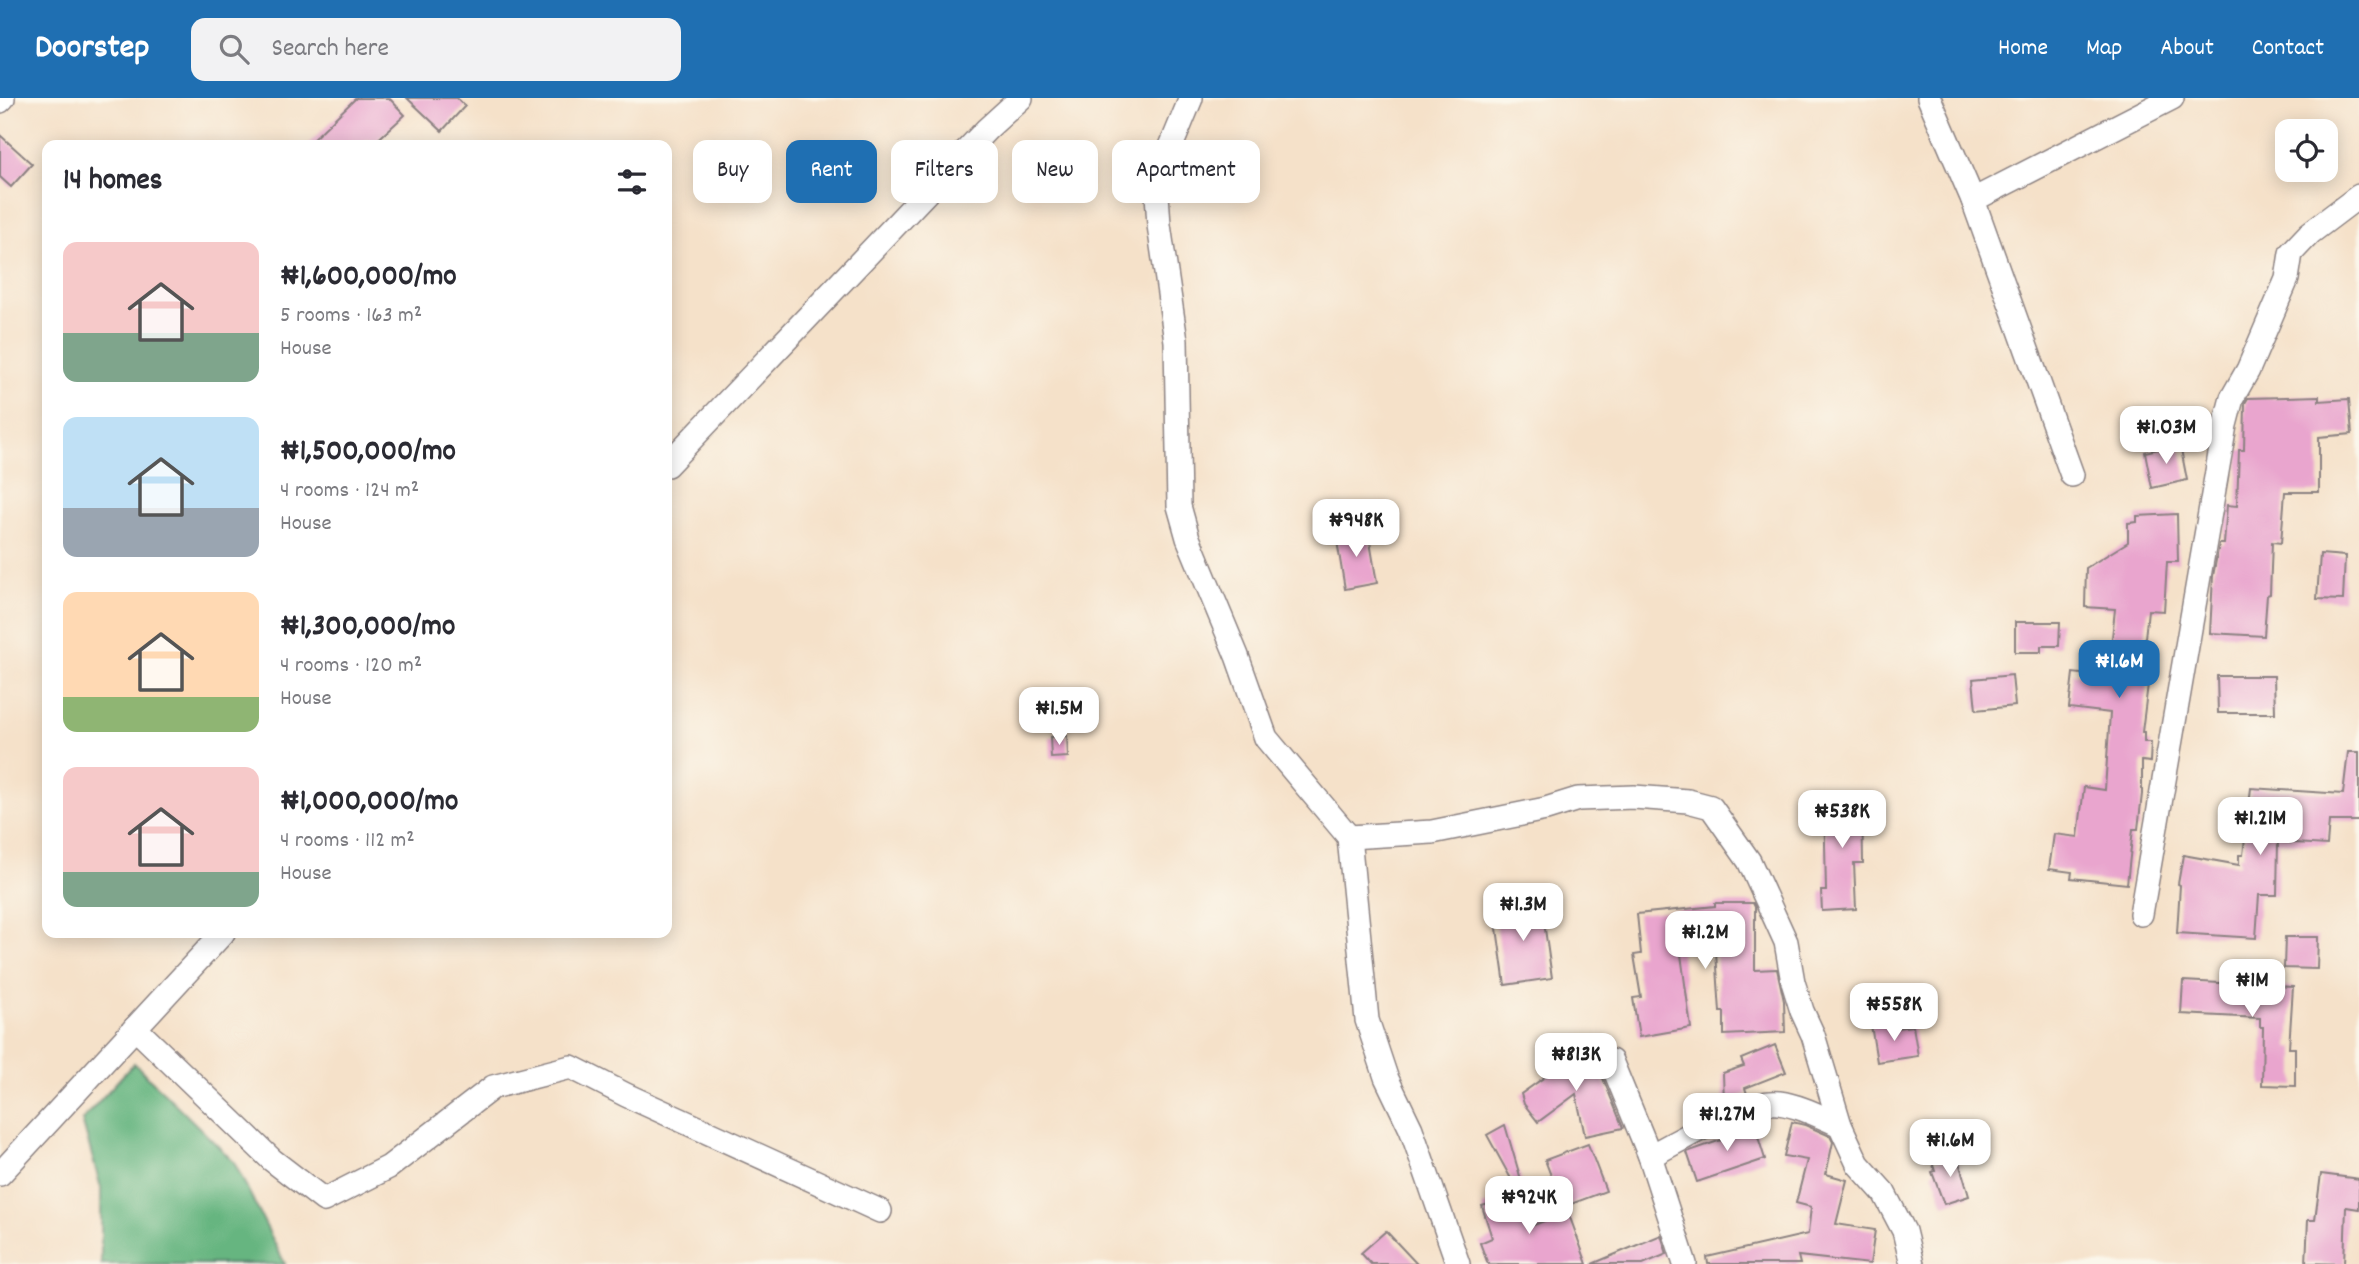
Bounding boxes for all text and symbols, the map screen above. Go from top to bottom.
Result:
search box [191,18,681,81]
text: Doorstep [35,26,149,73]
icon: search [215,30,253,68]
text: Search here [271,31,389,68]
text: Home [1998,32,2048,66]
text: Map [2086,32,2122,66]
text: About [2160,32,2214,66]
text: Contact [2252,32,2324,66]
map controls [2275,119,2338,182]
button: locate [2275,119,2338,182]
chip: Buy [693,140,772,203]
chip: Rent [786,140,877,203]
chip: Filters [891,140,998,203]
chip: New [1012,140,1098,203]
chip: Apartment [1112,140,1260,203]
text: 14 homes [63,161,162,204]
icon: filters [613,163,651,201]
text: ₦1,600,000/mo [280,257,457,300]
icon: home [119,270,203,354]
text: 5 rooms · 163 m² [280,300,422,333]
text: House [280,333,332,366]
pin: ₦1.03M [2109,406,2223,466]
text: ₦1.03M [2136,412,2196,445]
text: ₦1,500,000/mo [280,432,456,475]
icon: home [119,445,203,529]
text: 4 rooms · 124 m² [280,475,419,508]
pin: ₦948K [1307,500,1405,559]
text: ₦948K [1328,505,1384,538]
text: House [280,508,332,541]
text: ₦1,300,000/mo [280,607,455,650]
icon: home [119,620,203,704]
pin: ₦1.6M [2070,640,2168,700]
text: ₦1.6M [2095,646,2143,679]
text: 4 rooms · 120 m² [280,650,422,683]
text: House [280,683,332,716]
pin: ₦1.5M [1010,688,1108,747]
text: ₦1.5M [1035,693,1083,726]
text: ₦1,000,000/mo [280,782,458,825]
pin: ₦538K [1793,790,1891,850]
icon: home [119,795,203,879]
text: ₦538K [1814,796,1870,829]
pin: ₦1.21M [2203,798,2317,857]
text: ₦1.21M [2234,803,2286,836]
text: 4 rooms · 112 m² [280,825,415,858]
text: House [280,858,332,891]
pin: ₦1.3M [1474,884,1572,943]
text: ₦1.3M [1499,889,1547,922]
pin: ₦1.2M [1656,912,1754,971]
text: ₦1.2M [1681,917,1729,950]
pin: ₦1M [2218,960,2286,1019]
text: ₦1M [2235,965,2269,998]
pin: ₦558K [1845,984,1943,1043]
text: ₦558K [1866,989,1922,1022]
pin: ₦813K [1527,1034,1625,1093]
text: ₦813K [1551,1039,1601,1072]
pin: ₦1.27M [1670,1094,1784,1153]
text: ₦1.27M [1699,1099,1755,1132]
pin: ₦1.6M [1901,1119,1999,1179]
text: ₦1.6M [1926,1125,1974,1158]
pin: ₦924K [1480,1176,1578,1236]
text: ₦924K [1501,1182,1557,1215]

